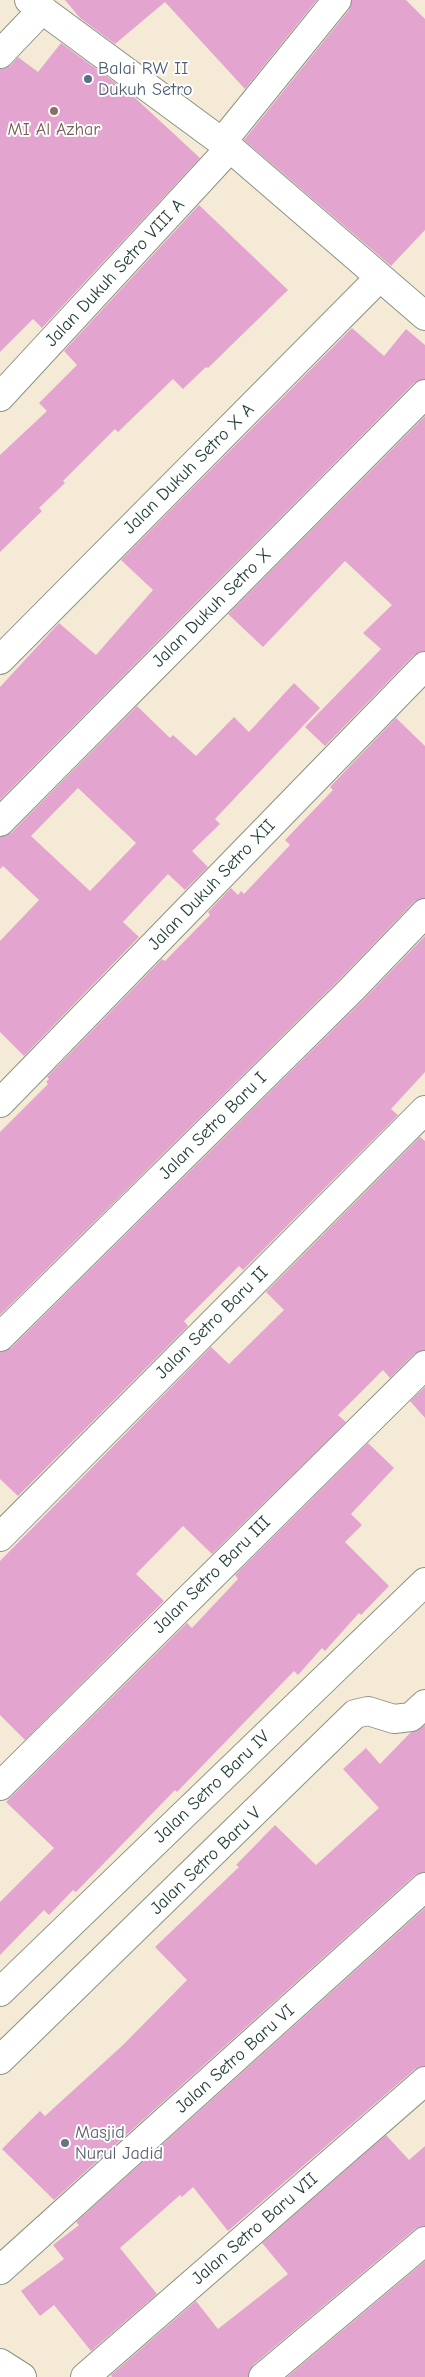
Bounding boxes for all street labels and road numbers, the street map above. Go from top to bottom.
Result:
street label: Jalan Dukuh Setro VIII A [41,194,189,352]
street label: Jalan Dukuh Setro X A [119,399,259,539]
street label: Jalan Dukuh Setro X [148,544,276,672]
street label: Jalan Dukuh Setro XII [144,815,280,955]
street label: Jalan Setro Baru I [155,1068,271,1184]
street label: Jalan Setro Baru II [151,1262,273,1384]
street label: Jalan Setro Baru III [149,1512,275,1638]
street label: Jalan Setro Baru IV [150,1726,274,1848]
street label: Jalan Setro Baru V [146,1803,266,1919]
street label: Jalan Setro Baru VI [171,2000,299,2118]
street label: Jalan Setro Baru VII [188,2168,322,2290]

